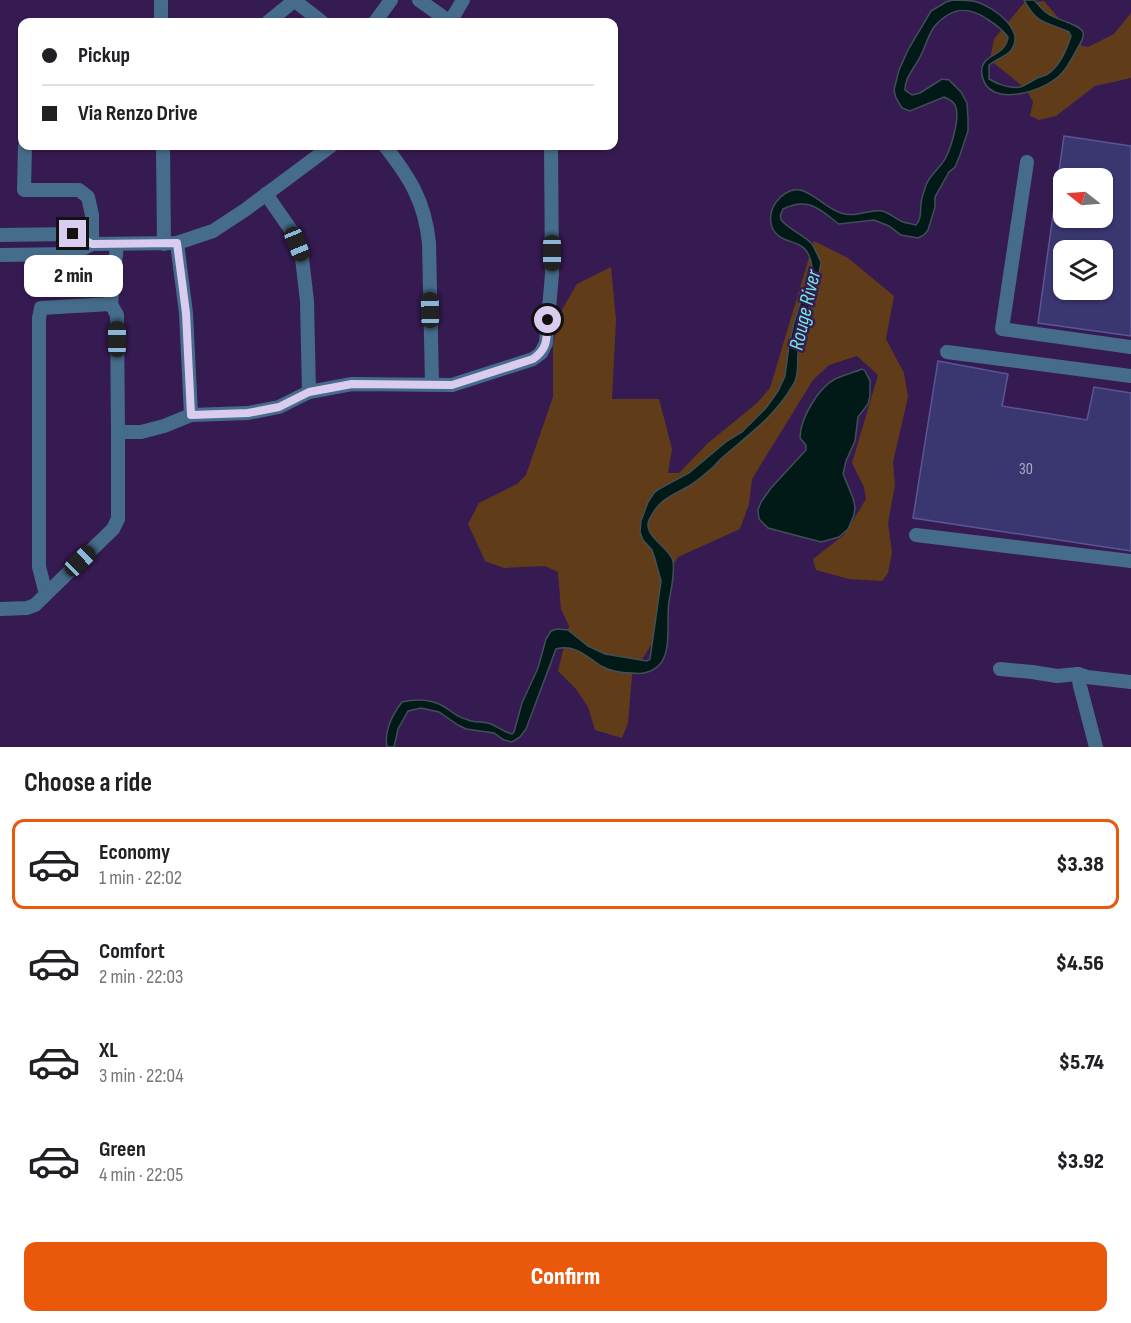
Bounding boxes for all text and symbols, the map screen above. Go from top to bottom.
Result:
text: Pickup [78,42,130,69]
text: Via Renzo Drive [78,100,198,127]
north arrow [1053,168,1113,228]
map controls [1053,168,1113,300]
route end [59,220,86,247]
car [282,224,312,264]
car [543,235,561,271]
button: layers [1053,240,1113,300]
callout: 2 min [23,255,122,297]
text: 2 min [54,264,93,288]
water label: Rouge River [784,266,827,353]
car [421,292,439,328]
route start [534,306,561,333]
car [108,321,126,357]
house number: 30 [1019,460,1033,479]
car [61,542,99,580]
text: Choose a ride [24,767,152,799]
icon: car [27,837,81,891]
text: Economy [99,839,170,866]
text: $3.38 [1056,851,1104,878]
text: 1 min · 22:02 [99,866,182,890]
icon: car [27,936,81,990]
text: Comfort [99,938,165,965]
text: $4.56 [1056,950,1104,977]
text: 2 min · 22:03 [99,965,183,989]
icon: car [27,1035,81,1089]
text: XL [99,1037,118,1064]
text: $5.74 [1059,1049,1104,1076]
text: 3 min · 22:04 [99,1064,184,1088]
icon: car [27,1134,81,1188]
text: Green [99,1136,146,1163]
text: $3.92 [1057,1148,1104,1175]
text: 4 min · 22:05 [99,1163,183,1187]
button: Confirm [24,1242,1107,1311]

